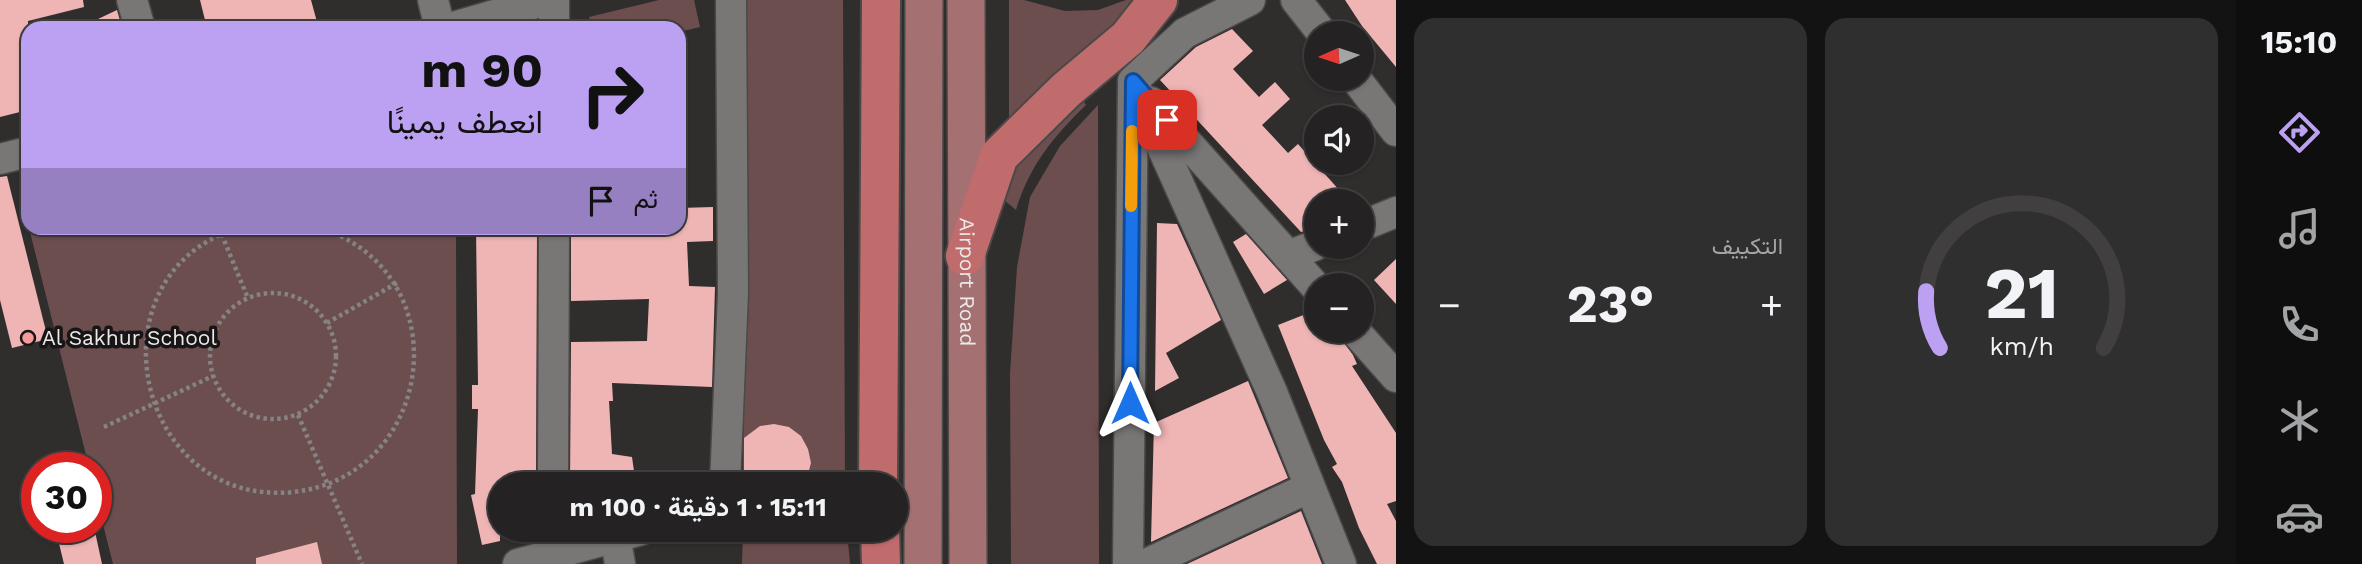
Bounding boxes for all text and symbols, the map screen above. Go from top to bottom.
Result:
north arrow [1304,21,1374,91]
map controls [1304,21,1374,343]
text: 15:10 [2261,23,2337,61]
text: 90 m [421,41,543,99]
icon: right [567,49,658,140]
pin [1137,90,1197,150]
icon: arrive [1148,101,1186,139]
text: انعطف يمينًا [387,103,543,141]
button: sound [1304,105,1374,175]
icon: directions [2275,108,2324,157]
icon: arrive [582,182,620,220]
text: ثم [634,184,658,214]
button: + [1304,189,1374,259]
icon: music [2275,204,2324,253]
street label: Airport Road [955,217,980,347]
text: التكييف [1712,233,1783,260]
text: 21 [1984,250,2059,336]
button: − [1304,273,1374,343]
text: 23° [1567,274,1654,335]
text: − [1438,283,1461,327]
text: + [1760,283,1783,327]
icon: phone [2275,300,2324,349]
place label: Al Sakhur School [42,325,217,350]
marker: Al Sakhur School [20,330,36,346]
text: km/h [1989,332,2054,361]
position arrow [1093,366,1167,440]
icon: climate [2275,396,2324,445]
speed limit sign: 30 [21,452,112,543]
text: 15:11 · 1 دقيقة · 100 m [569,492,827,522]
icon: car [2275,492,2324,541]

